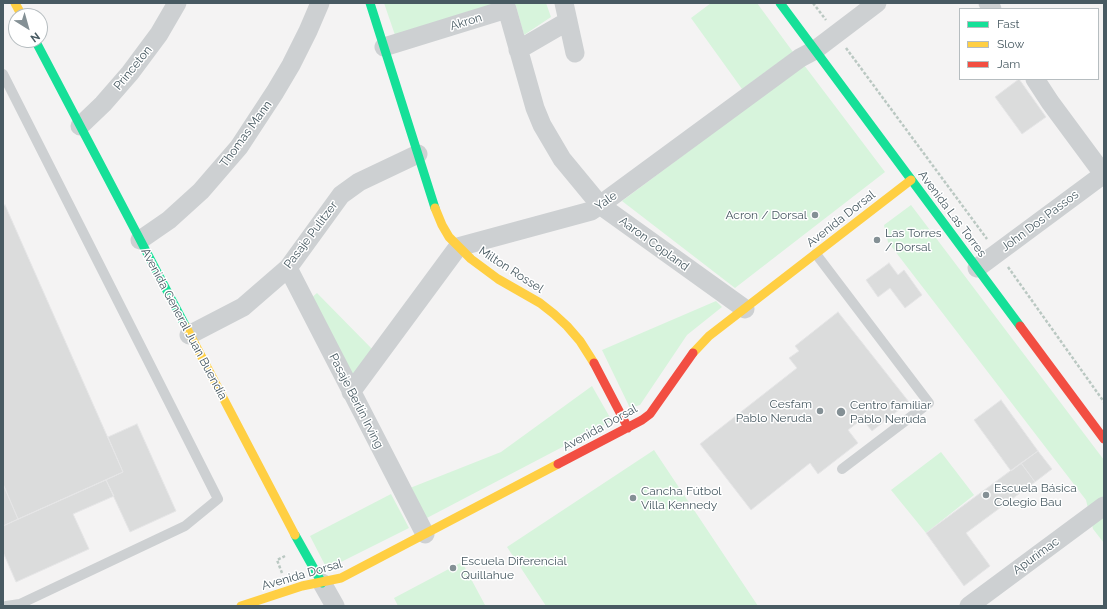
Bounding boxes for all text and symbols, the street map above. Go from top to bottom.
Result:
north arrow [8,8,48,48]
legend [959,8,1099,80]
street label: Akron [448,10,484,34]
text: Fast [997,17,1020,31]
text: N [28,29,42,45]
text: Slow [997,37,1024,51]
street label: Princeton [111,43,155,93]
text: Jam [997,57,1020,71]
street label: Thomas Mann [217,98,275,170]
street label: Avenida Las Torres [915,168,989,260]
street label: John Dos Passos [999,187,1081,255]
street label: Yale [592,188,620,214]
street label: Avenida Dorsal [804,188,878,250]
street label: Pasaje Pulitzer [281,198,341,272]
place label: Acron / Dorsal [725,208,807,222]
marker: Acron / Dorsal [810,210,820,220]
street label: Aaron Copland [616,214,692,274]
place label: Las Torres / Dorsal [885,226,942,254]
marker: Las Torres / Dorsal [872,235,882,245]
street label: Milton Rossel [476,244,546,296]
street label: Avenida General Juan Buendía [138,246,230,402]
street label: Pasaje Berlín Irving [326,351,386,451]
place label: Cesfam Pablo Neruda [736,397,812,425]
place label: Centro familiar Pablo Neruda [850,398,931,426]
street label: Avenida Dorsal [560,402,640,454]
marker: Cesfam Pablo Neruda [815,406,825,416]
marker: Centro familiar Pablo Neruda [835,406,847,418]
place label: Escuela Básica Colegio Bau [994,481,1077,509]
place label: Cancha Fútbol Villa Kennedy [641,484,722,512]
marker: Escuela Básica Colegio Bau [981,490,991,500]
marker: Cancha Fútbol Villa Kennedy [628,493,638,503]
street label: Apurímac [1010,534,1062,578]
place label: Escuela Diferencial Quillahue [461,554,567,582]
street label: Avenida Dorsal [260,557,344,593]
marker: Escuela Diferencial Quillahue [448,563,458,573]

